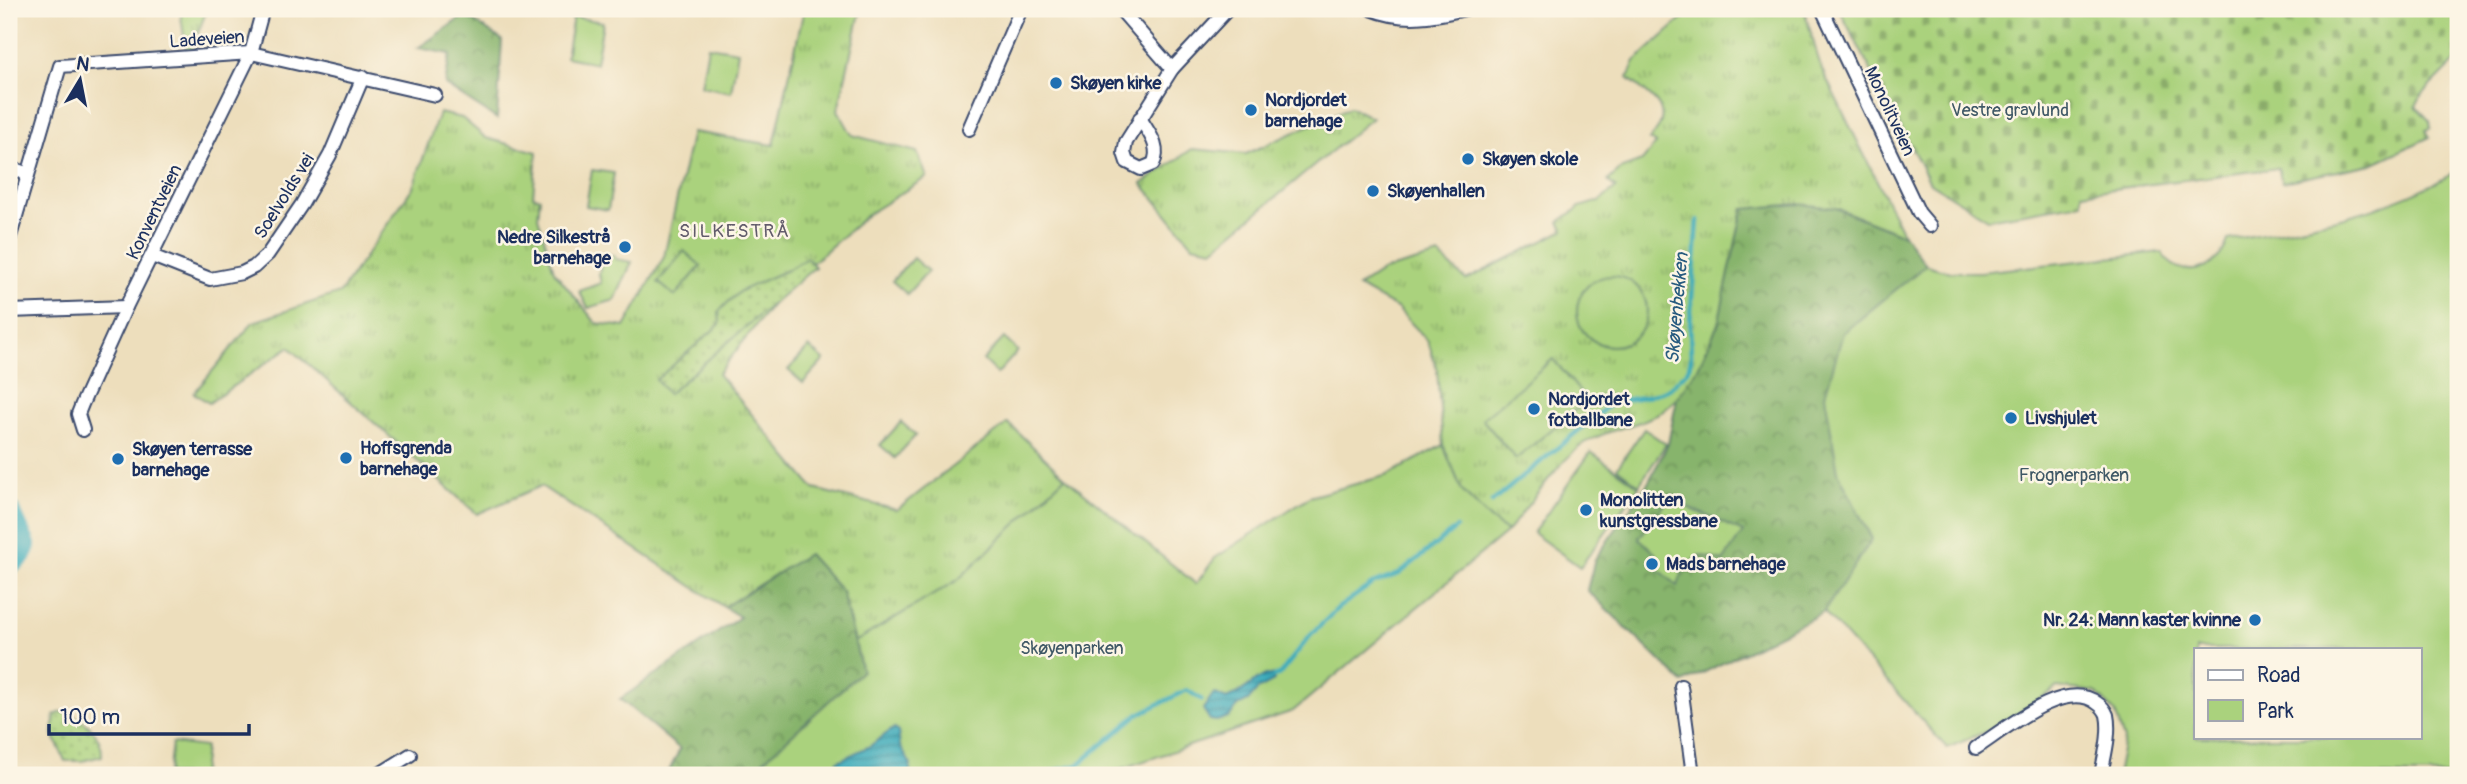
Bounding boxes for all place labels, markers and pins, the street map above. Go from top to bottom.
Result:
place label: Skøyen kirke [1070,72,1162,95]
marker: Skøyen kirke [1048,75,1064,91]
place label: Nordjordet barnehage [1265,89,1347,133]
marker: Nordjordet barnehage [1243,102,1259,118]
place label: Skøyen skole [1482,148,1579,171]
marker: Skøyen skole [1460,151,1476,167]
place label: Skøyenhallen [1387,180,1485,203]
marker: Skøyenhallen [1365,183,1381,199]
place label: Nedre Silkestrå barnehage [497,226,612,270]
marker: Nedre Silkestrå barnehage [617,239,633,255]
place label: Nordjordet fotballbane [1548,388,1634,432]
marker: Nordjordet fotballbane [1526,401,1542,417]
place label: Livshjulet [2025,407,2097,430]
marker: Livshjulet [2003,410,2019,426]
place label: Hoffsgrenda barnehage [360,437,453,481]
place label: Skøyen terrasse barnehage [132,438,253,482]
marker: Hoffsgrenda barnehage [338,450,354,466]
marker: Skøyen terrasse barnehage [110,451,126,467]
place label: Monolitten kunstgressbane [1599,489,1719,533]
marker: Monolitten kunstgressbane [1578,502,1594,518]
place label: Mads barnehage [1666,553,1787,576]
marker: Mads barnehage [1644,556,1660,572]
place label: Nr. 24: Mann kaster kvinne [2043,609,2242,632]
marker: Nr. 24: Mann kaster kvinne [2247,612,2263,628]

